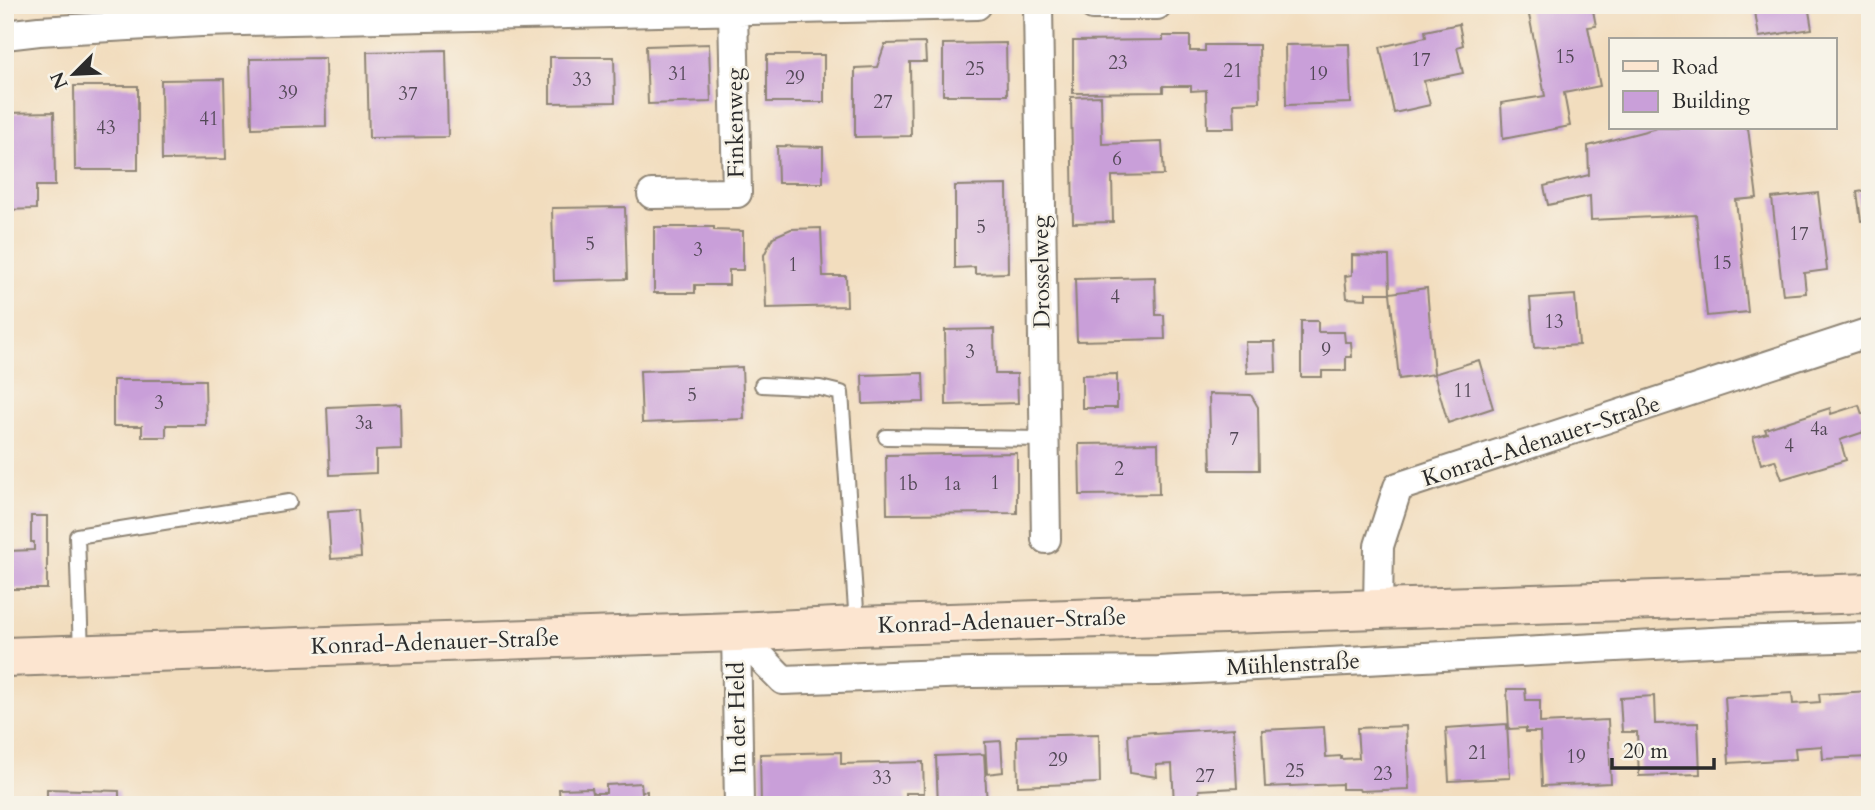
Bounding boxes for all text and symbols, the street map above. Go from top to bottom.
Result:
north arrow [38,38,108,108]
legend [1609,38,1836,130]
house number: 15 [1555,44,1575,70]
house number: 17 [1411,47,1431,73]
house number: 23 [1108,50,1128,76]
text: Road [1672,53,1718,82]
house number: 25 [965,56,985,82]
house number: 21 [1223,58,1243,84]
house number: 31 [668,61,688,87]
house number: 19 [1308,61,1328,87]
house number: 29 [785,65,805,91]
text: N [44,67,75,93]
house number: 33 [572,67,592,93]
street label: Finkenweg [719,68,751,178]
house number: 39 [278,80,298,106]
house number: 37 [398,81,418,107]
text: Building [1672,87,1750,116]
house number: 27 [873,89,893,115]
house number: 41 [199,106,219,132]
house number: 43 [96,115,116,141]
house number: 6 [1112,146,1122,172]
house number: 5 [976,214,986,240]
street label: Drosselweg [1025,215,1057,329]
house number: 17 [1789,221,1809,247]
house number: 5 [585,231,595,257]
house number: 3 [693,237,703,263]
house number: 15 [1712,250,1732,276]
house number: 1 [788,252,798,278]
house number: 4 [1110,284,1120,310]
house number: 13 [1544,309,1564,335]
house number: 9 [1321,337,1331,363]
house number: 3 [965,339,975,365]
house number: 11 [1453,378,1473,404]
house number: 5 [687,382,697,408]
street label: Konrad-Adenauer-Straße [1418,388,1664,494]
house number: 3 [154,390,164,416]
house number: 3a [355,410,373,436]
house number: 4a [1810,416,1828,442]
house number: 7 [1229,426,1239,452]
house number: 4 [1784,433,1794,459]
house number: 2 [1114,456,1124,482]
house number: 1 [990,470,1000,496]
house number: 1b [898,471,918,497]
house number: 1a [943,471,961,497]
street label: Konrad-Adenauer-Straße [877,601,1127,641]
street label: Konrad-Adenauer-Straße [310,622,560,662]
street label: Mühlenstraße [1225,645,1361,683]
street label: In der Held [721,661,753,774]
scale bar [1612,726,1714,770]
text: 20 m [1623,737,1668,766]
house number: 21 [1468,740,1488,766]
house number: 19 [1566,744,1586,770]
house number: 29 [1048,747,1068,773]
house number: 25 [1285,758,1305,784]
house number: 23 [1373,761,1393,787]
house number: 27 [1195,763,1215,789]
house number: 33 [872,765,892,791]

